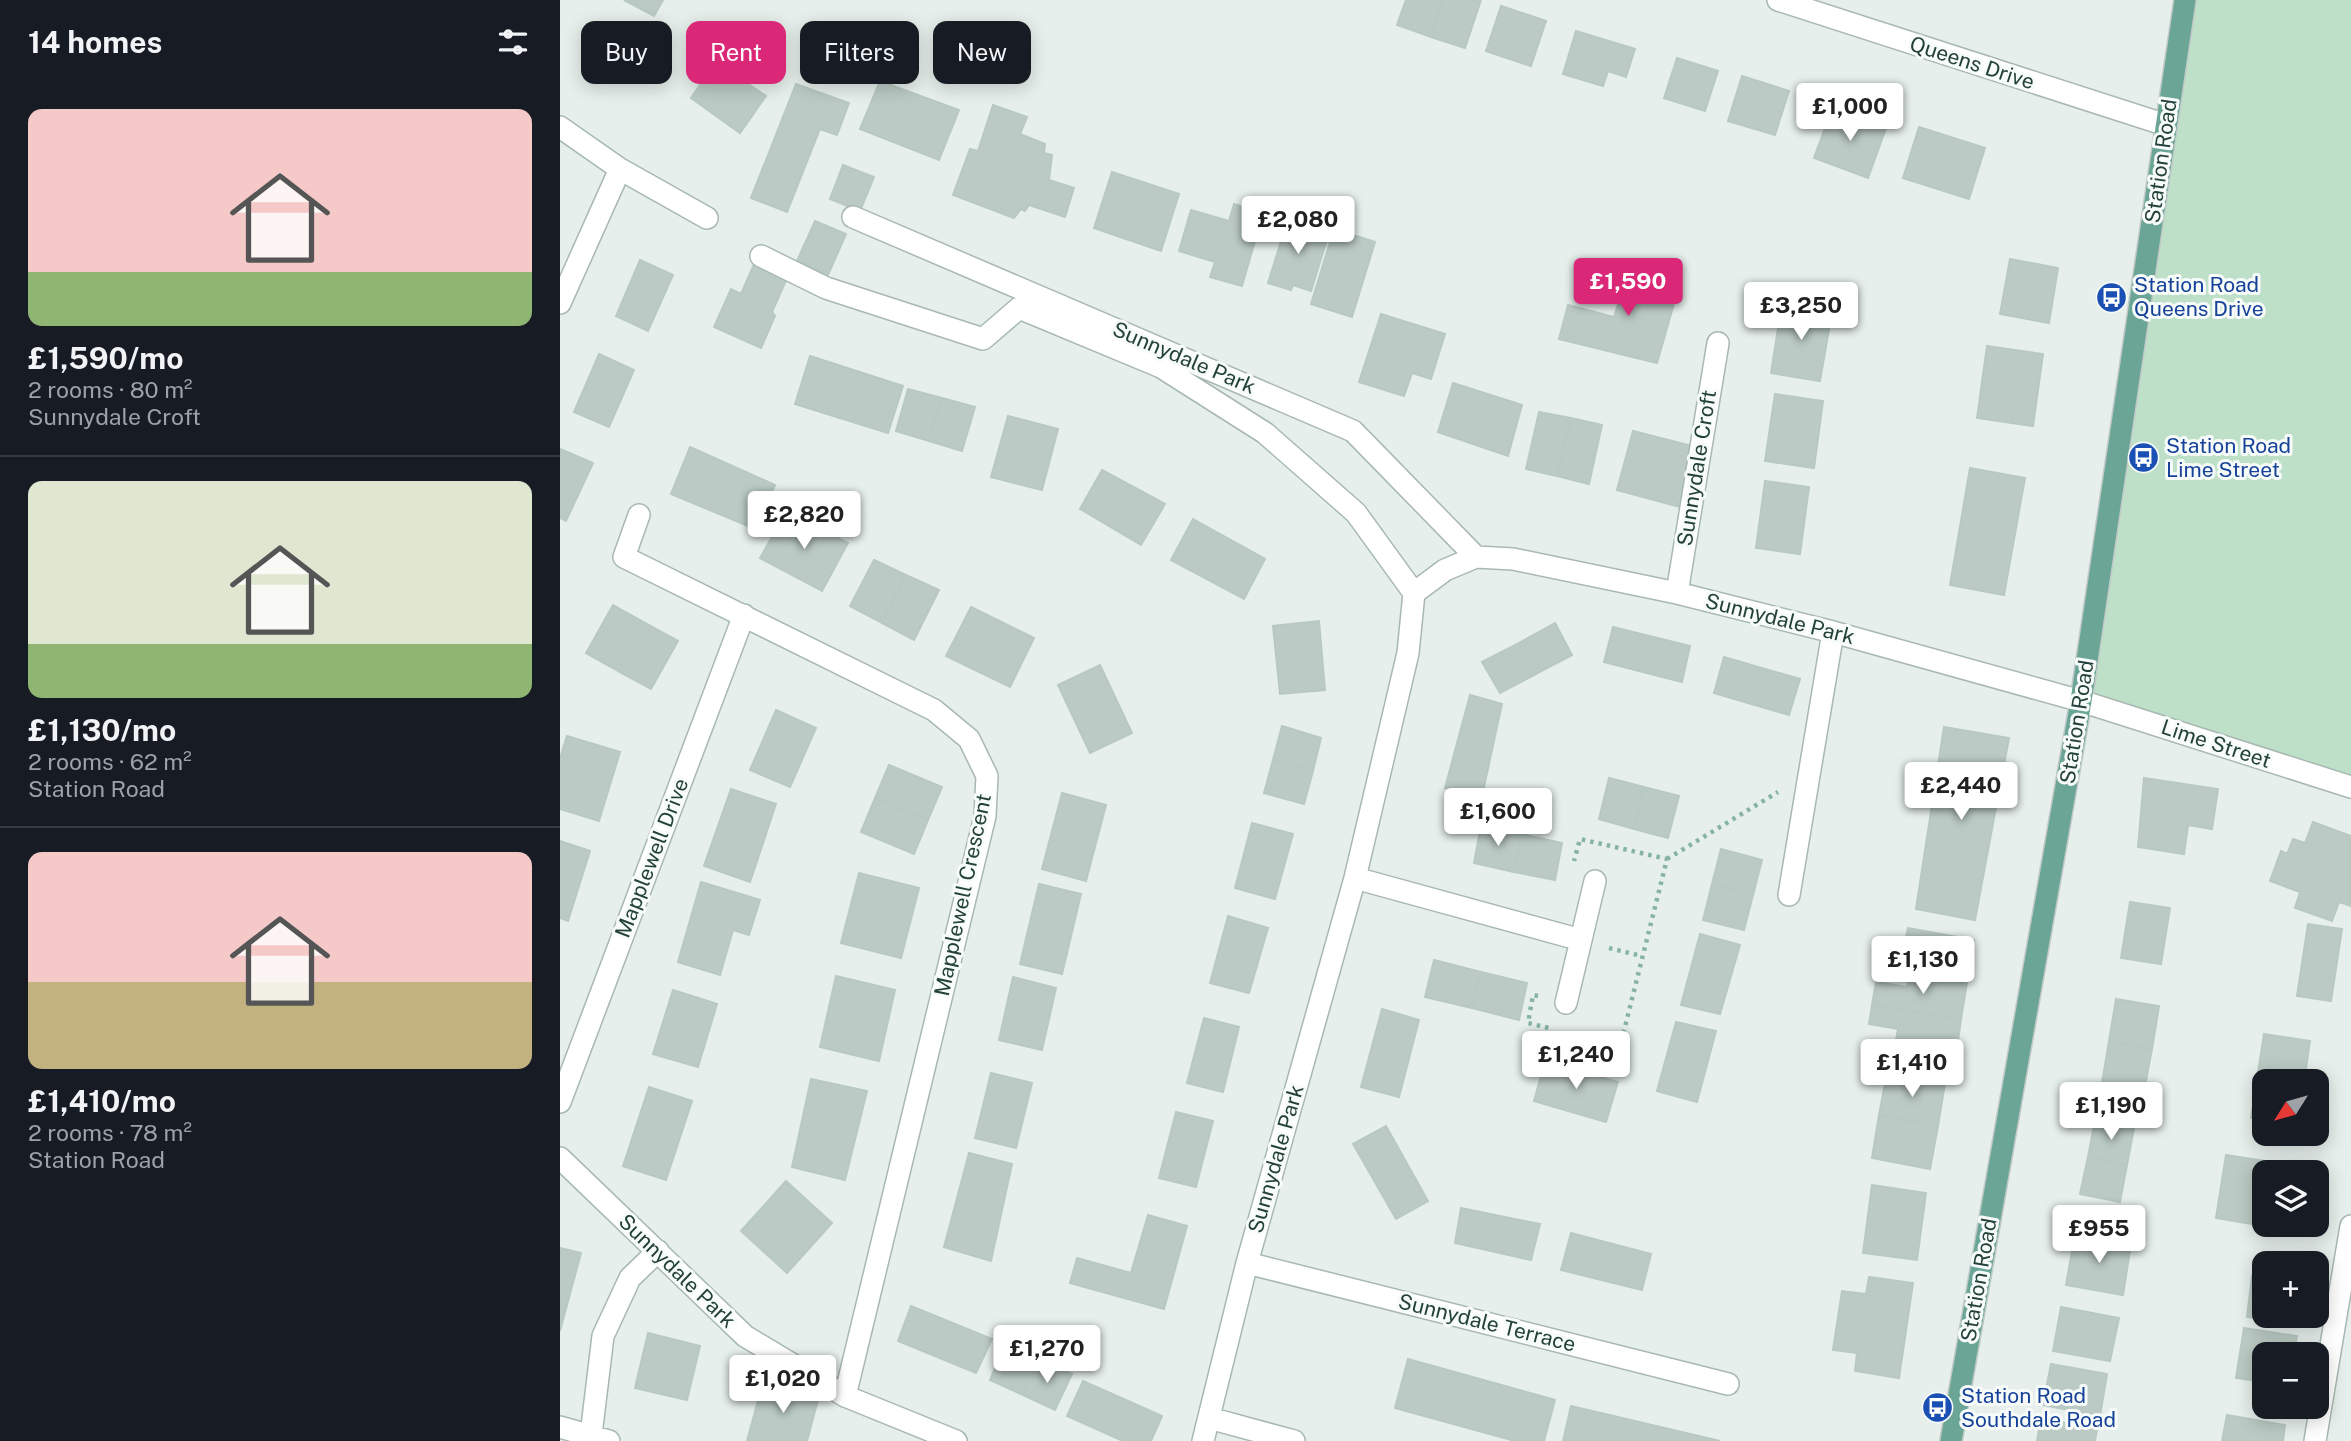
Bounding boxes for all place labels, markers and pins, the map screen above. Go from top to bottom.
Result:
pin: £1,000 [1793,83,1907,143]
pin: £2,080 [1241,196,1355,256]
pin: £1,590 [1571,258,1685,318]
place label: Station Road Queens Drive [2134,272,2264,321]
bus stop icon: Station Road Queens Drive [2094,280,2128,314]
pin: £3,250 [1744,282,1858,342]
place label: Station Road Lime Street [2166,433,2291,482]
bus stop icon: Station Road Lime Street [2126,441,2160,475]
pin: £2,820 [747,491,861,551]
pin: £2,440 [1904,762,2018,822]
pin: £1,600 [1441,788,1555,848]
pin: £1,130 [1866,936,1980,996]
pin: £1,240 [1519,1032,1633,1091]
pin: £1,410 [1855,1040,1969,1099]
pin: £1,190 [2054,1082,2168,1142]
pin: £955 [2058,1206,2140,1265]
pin: £1,270 [990,1326,1104,1385]
pin: £1,020 [726,1356,840,1415]
place label: Station Road Southdale Road [1961,1383,2116,1432]
bus stop icon: Station Road Southdale Road [1921,1391,1955,1425]

